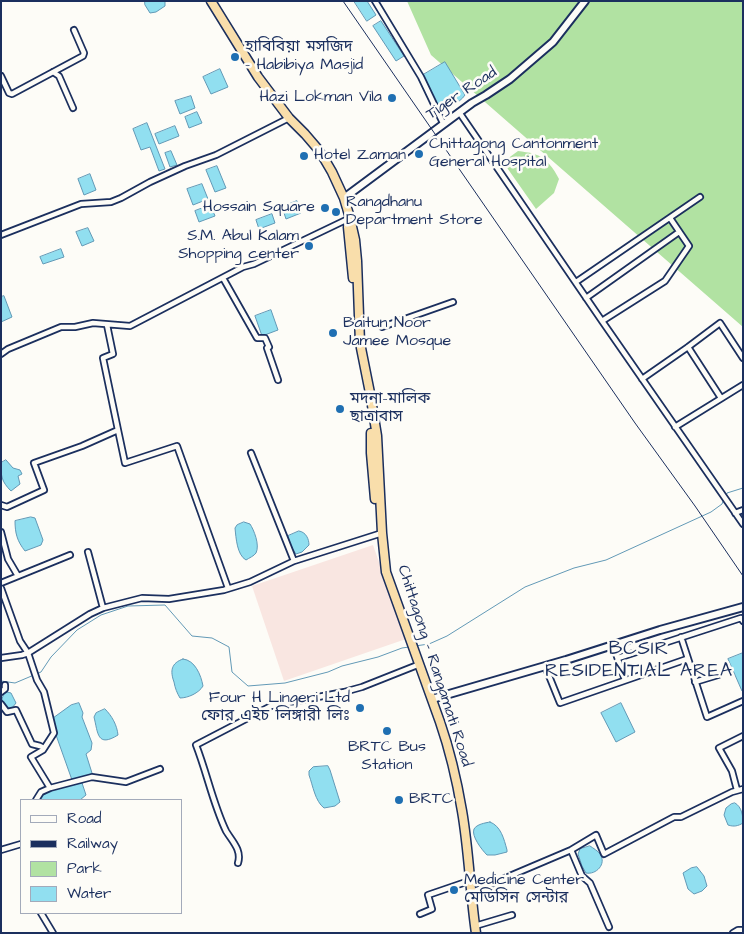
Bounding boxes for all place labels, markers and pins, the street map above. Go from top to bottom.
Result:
place label: হাবিবিয়া মসজিদ - Habibiya Masjid [245,38,363,76]
marker: হাবিবিয়া মসজিদ - Habibiya Masjid [229,51,241,63]
place label: Hazi Lokman Vila [259,88,382,108]
marker: Hazi Lokman Vila [386,92,398,104]
place label: Chittagong Cantonment General Hospital [429,135,598,173]
place label: Hotel Zaman [314,146,406,166]
marker: Chittagong Cantonment General Hospital [413,148,425,160]
marker: Hotel Zaman [298,150,310,162]
place label: Rangdhanu Department Store [346,193,483,231]
place label: Hossain Square [203,198,315,218]
marker: Hossain Square [319,202,331,214]
marker: Rangdhanu Department Store [330,206,342,218]
place label: S.M. Abul Kalam Shopping center [178,227,299,265]
marker: S.M. Abul Kalam Shopping center [303,240,315,252]
place label: Baitun Noor Jamee Mosque [343,314,451,352]
marker: Baitun Noor Jamee Mosque [327,327,339,339]
place label: মদনা-মালিক ছাত্রাবাস [350,390,430,428]
marker: মদনা-মালিক ছাত্রাবাস [334,403,346,415]
place label: Four H Lingeri Ltd ফোর এইচ লিঙ্গারী লিঃ [201,689,350,727]
marker: Four H Lingeri Ltd ফোর এইচ লিঙ্গারী লিঃ [354,702,366,714]
marker: BRTC Bus Station [381,725,393,737]
place label: BRTC Bus Station [348,738,426,776]
place label: BRTC [409,790,453,810]
marker: BRTC [393,794,405,806]
place label: Medicine Center মেডিসিন সেন্টার [464,871,584,909]
marker: Medicine Center মেডিসিন সেন্টার [448,884,460,896]

